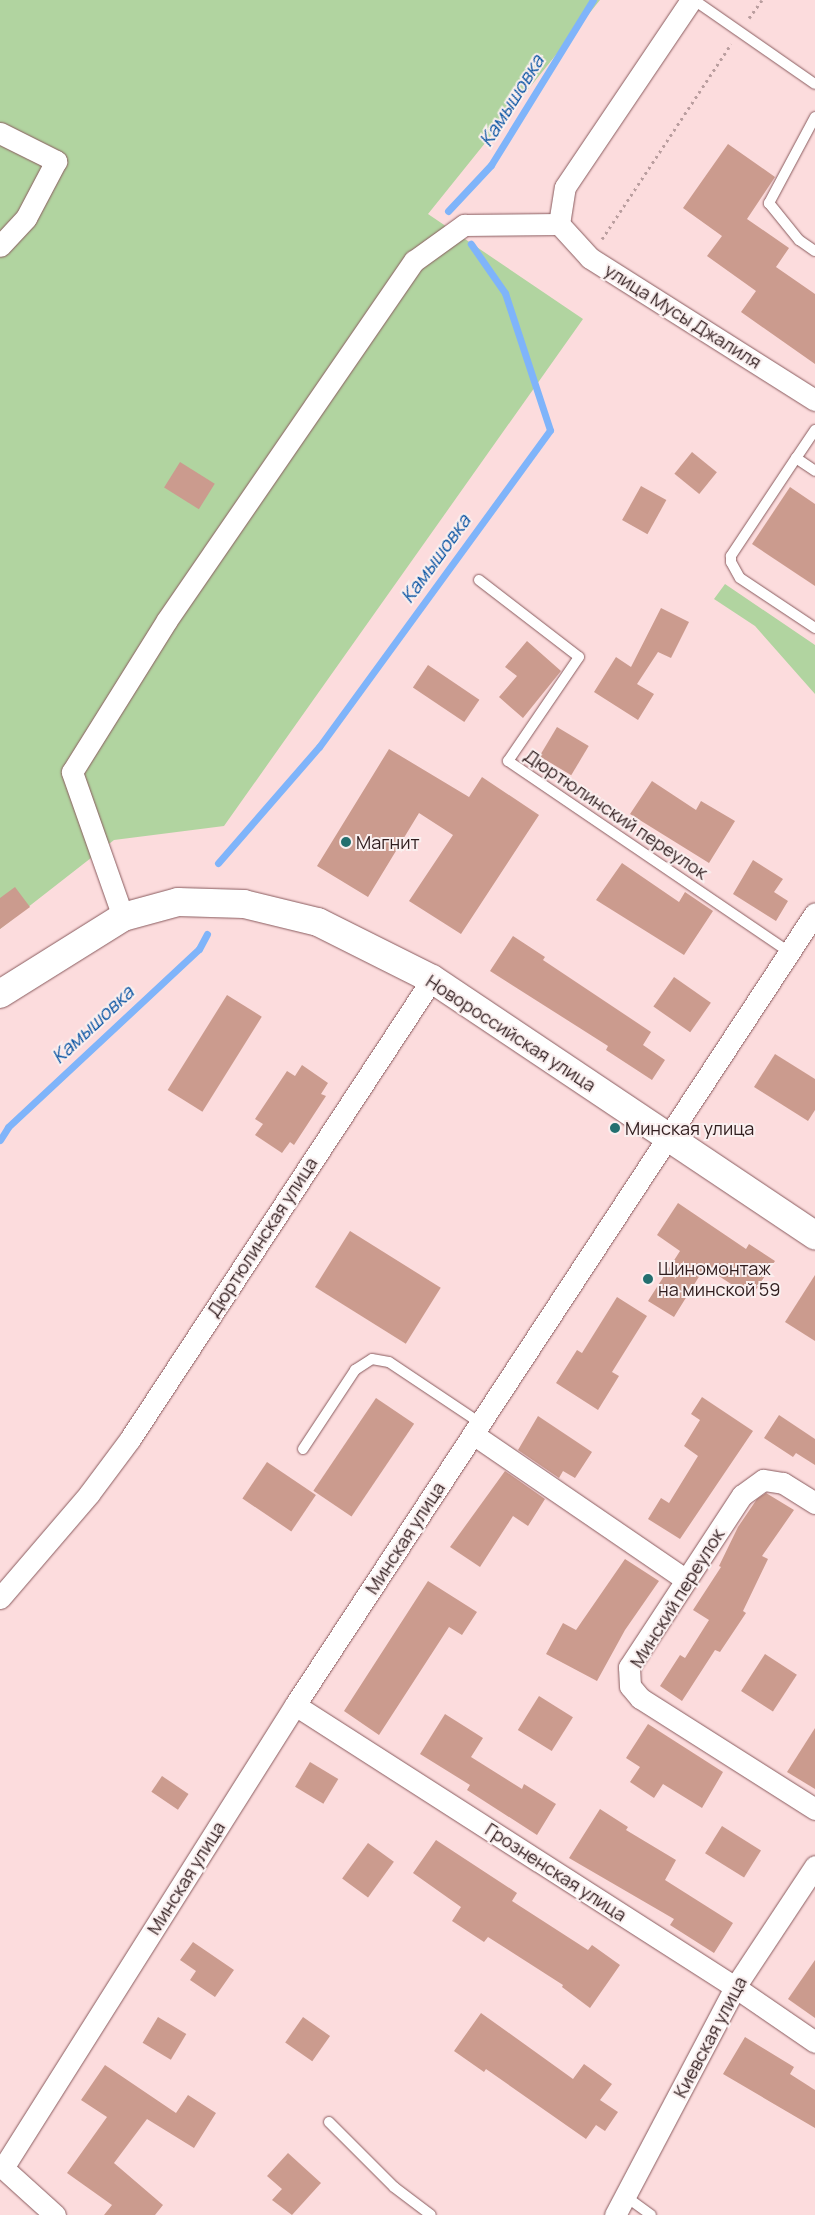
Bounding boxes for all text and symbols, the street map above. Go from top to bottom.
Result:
water label: Камышовка [475,51,549,151]
street label: улица Мусы Джалиля [601,259,765,373]
water label: Камышовка [396,510,476,608]
street label: Дюртюлинский переулок [520,744,712,884]
place label: Магнит [356,831,419,853]
marker: Магнит [340,836,352,848]
street label: Новороссийская улица [422,970,600,1096]
water label: Камышовка [47,981,139,1069]
place label: Минская улица [625,1117,754,1139]
marker: Минская улица [609,1122,621,1134]
street label: Дюртюлинская улица [202,1153,322,1321]
place label: Шиномонтаж на минской 59 [658,1258,780,1300]
marker: Шиномонтаж на минской 59 [642,1273,654,1285]
street label: Минская улица [361,1478,449,1598]
street label: Минский переулок [625,1525,729,1671]
street label: Минская улица [143,1817,229,1939]
street label: Грозненская улица [481,1818,631,1926]
street label: Киевская улица [669,1973,751,2101]

